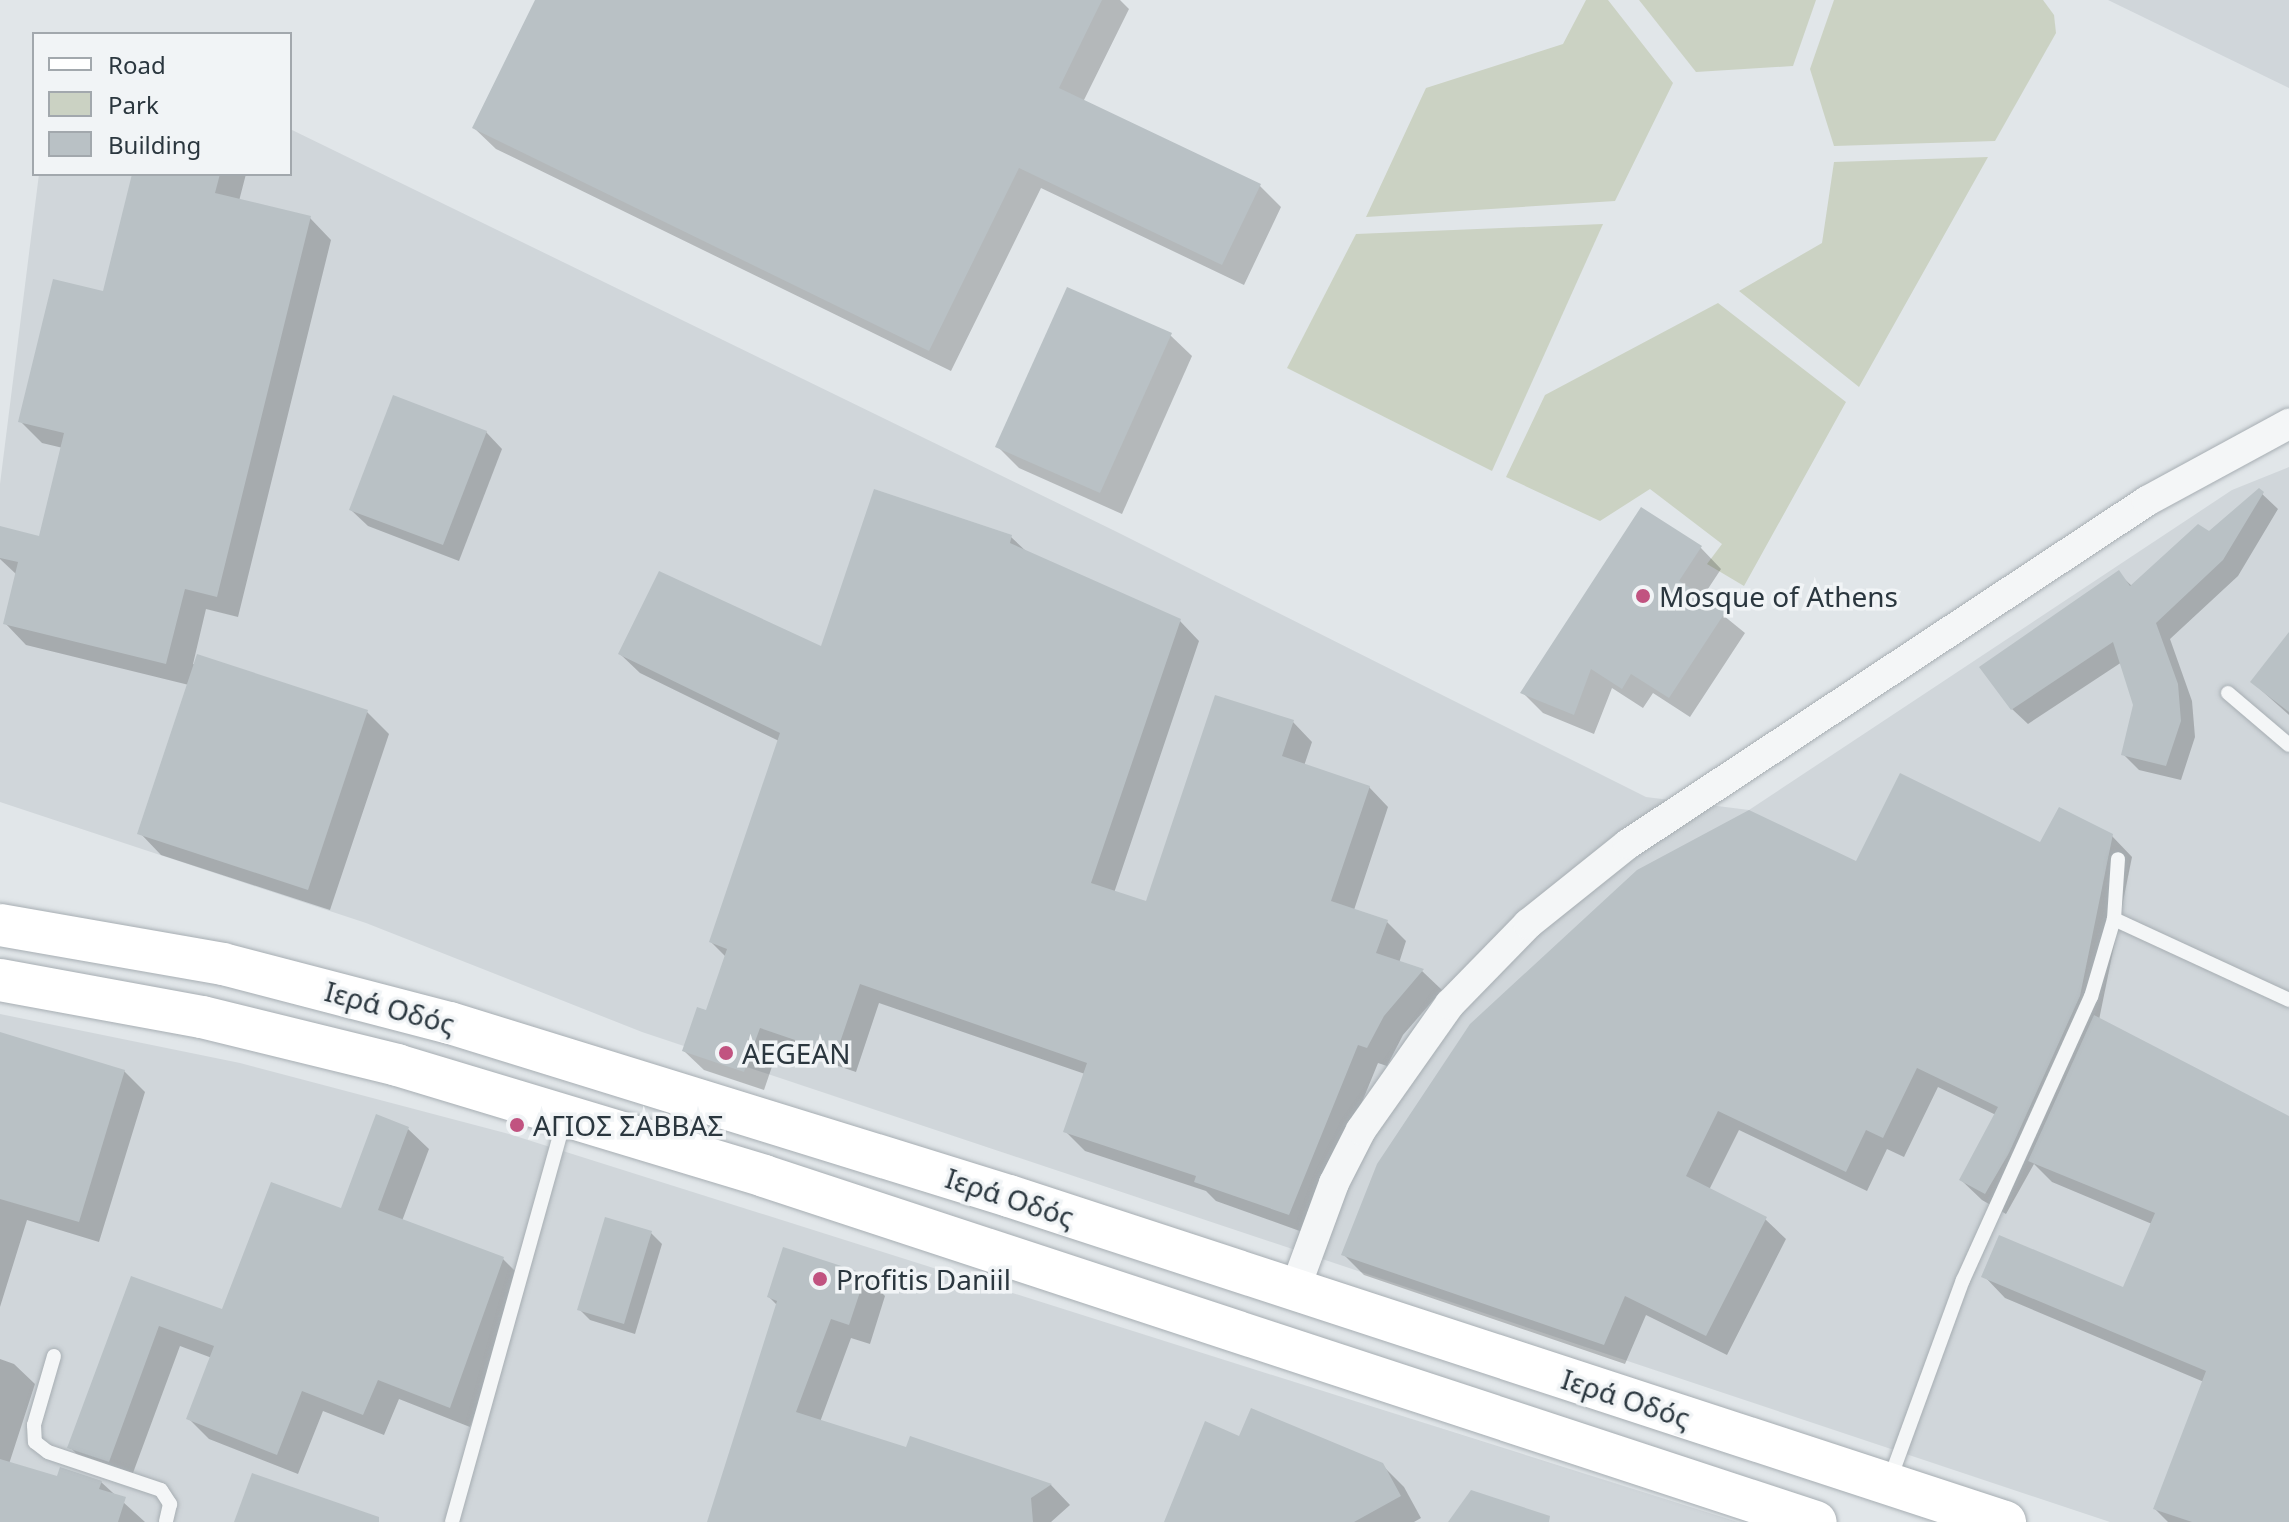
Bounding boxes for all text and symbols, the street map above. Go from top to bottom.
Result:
legend [32,32,292,176]
text: Road [108,48,166,81]
text: Park [108,88,159,121]
text: Building [108,128,201,161]
place label: Mosque of Athens [1659,579,1898,613]
marker: Mosque of Athens [1634,587,1652,605]
street label: Ιερά Οδός [321,974,459,1040]
place label: AEGEAN [742,1036,851,1070]
marker: AEGEAN [717,1044,735,1062]
place label: ΑΓΙΟΣ ΣΑΒΒΑΣ [533,1108,723,1142]
marker: ΑΓΙΟΣ ΣΑΒΒΑΣ [508,1116,526,1134]
street label: Ιερά Οδός [942,1160,1078,1234]
place label: Profitis Daniil [836,1262,1011,1296]
marker: Profitis Daniil [811,1270,829,1288]
street label: Ιερά Οδός [1558,1361,1694,1435]

